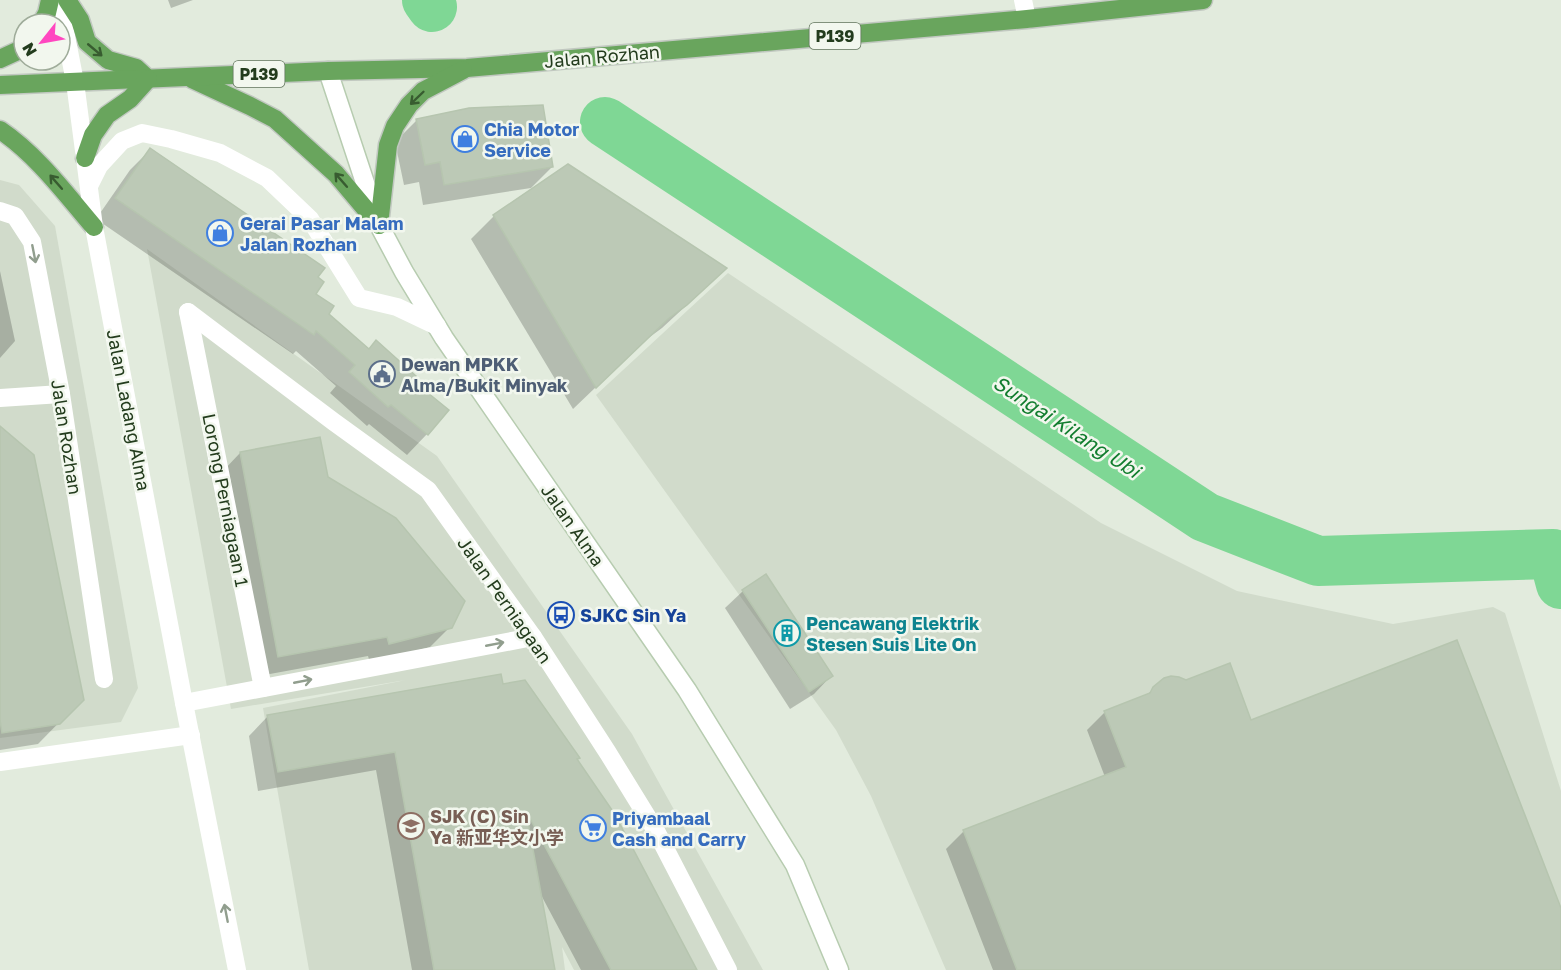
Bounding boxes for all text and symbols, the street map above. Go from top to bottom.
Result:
north arrow [12,12,72,72]
road number: P139 [810,23,860,49]
text: N [17,39,41,60]
street label: Jalan Rozhan [543,40,661,72]
one-way arrow [87,43,103,56]
road number: P139 [234,61,284,87]
one-way arrow [409,90,424,105]
place label: Chia Motor Service [484,118,579,161]
shop icon: Chia Motor Service [450,124,480,154]
one-way arrow [334,173,348,188]
one-way arrow [49,175,63,190]
place label: Gerai Pasar Malam Jalan Rozhan [240,212,403,255]
shop icon: Gerai Pasar Malam Jalan Rozhan [205,218,235,248]
one-way arrow [29,243,40,263]
street label: Jalan Ladang Alma [103,328,155,492]
place label: Dewan MPKK Alma/Bukit Minyak [401,353,568,396]
public building icon: Dewan MPKK Alma/Bukit Minyak [367,359,397,389]
water label: Sungai Kilang Ubi [989,370,1147,485]
street label: Jalan Rozhan [47,378,87,496]
street label: Lorong Perniagaan 1 [198,412,254,589]
street label: Jalan Alma [537,480,609,570]
street label: Jalan Perniagaan [453,533,557,667]
bus stop icon: SJKC Sin Ya [546,600,576,630]
place label: SJKC Sin Ya [580,604,686,626]
place label: Pencawang Elektrik Stesen Suis Lite On [806,612,980,655]
building icon: Pencawang Elektrik Stesen Suis Lite On [772,618,802,648]
one-way arrow [485,638,504,649]
one-way arrow [293,675,313,686]
place label: SJK (C) Sin Ya 新亚华文小学 [430,805,564,848]
place label: Priyambaal Cash and Carry [612,807,746,850]
school or university icon: SJK (C) Sin Ya 新亚华文小学 [396,811,426,841]
supermarket icon: Priyambaal Cash and Carry [578,813,608,843]
one-way arrow [220,903,231,923]

